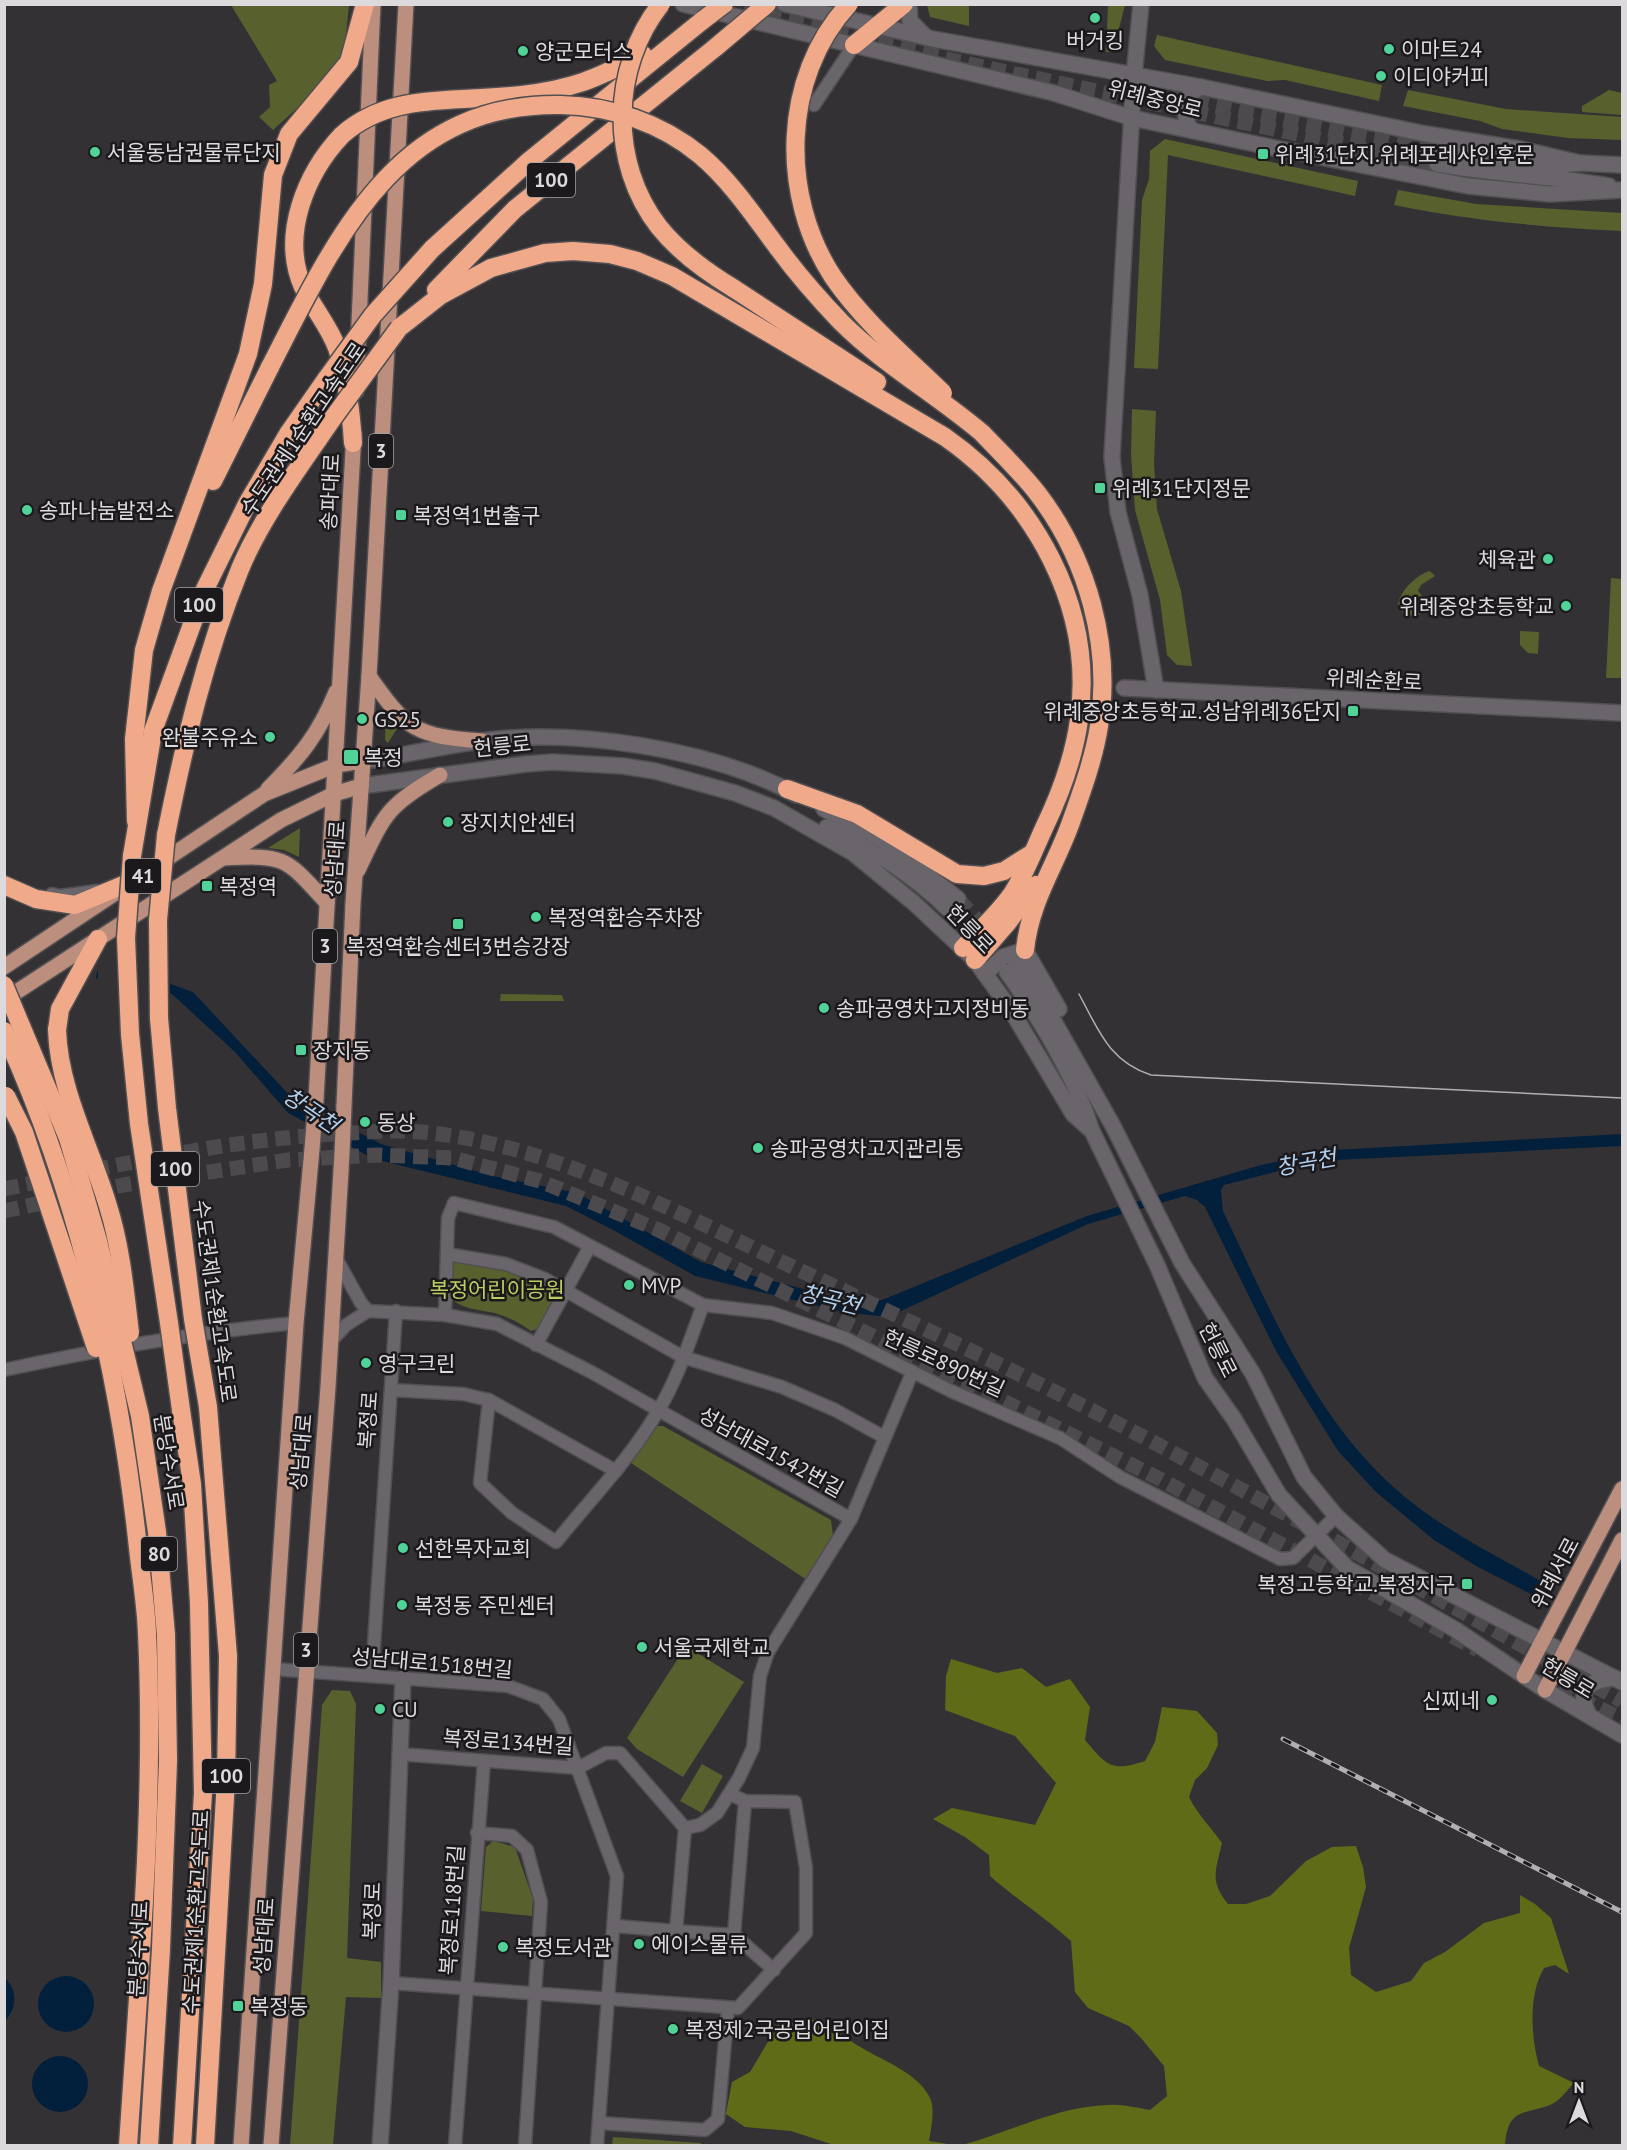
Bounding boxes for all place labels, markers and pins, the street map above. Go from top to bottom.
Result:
marker: 버거킹 [1088,11,1102,25]
place label: 버거킹 [1066,27,1124,54]
place label: 이마트24 [1401,36,1482,63]
place label: 양군모터스 [535,38,632,65]
marker: 이마트24 [1382,42,1396,56]
marker: 양군모터스 [516,44,530,58]
place label: 이디야커피 [1393,63,1490,90]
marker: 이디야커피 [1374,69,1388,83]
place label: 서울동남권물류단지 [107,139,281,166]
place label: 위례31단지.위례포레샤인후문 [1275,141,1534,168]
marker: 서울동남권물류단지 [88,145,102,159]
marker: 위례31단지.위례포레샤인후문 [1256,147,1270,161]
place label: 위례31단지정문 [1112,475,1251,502]
marker: 위례31단지정문 [1093,481,1107,495]
place label: 송파나눔발전소 [39,497,174,524]
place label: 복정역1번출구 [413,502,540,529]
marker: 송파나눔발전소 [20,503,34,517]
marker: 복정역1번출구 [394,508,408,522]
place label: 체육관 [1478,546,1536,573]
marker: 체육관 [1541,552,1555,566]
place label: 위례중앙초등학교 [1399,593,1554,620]
marker: 위례중앙초등학교 [1559,599,1573,613]
place label: 위례중앙초등학교.성남위례36단지 [1043,698,1341,725]
marker: 위례중앙초등학교.성남위례36단지 [1346,704,1360,718]
place label: GS25 [374,706,421,733]
marker: GS25 [355,712,369,726]
place label: 완불주유소 [161,724,258,751]
marker: 완불주유소 [263,730,277,744]
place label: 복정 [364,744,403,771]
marker: 복정 [342,748,360,766]
place label: 장지치안센터 [460,809,576,836]
marker: 장지치안센터 [441,815,455,829]
place label: 복정역 [219,873,277,900]
marker: 복정역 [200,879,214,893]
place label: 복정역환승주차장 [548,904,703,931]
marker: 복정역환승주차장 [529,910,543,924]
marker: 복정역환승센터3번승강장 [451,917,465,931]
place label: 복정역환승센터3번승강장 [346,933,570,960]
place label: 송파공영차고지정비동 [836,995,1029,1022]
marker: 송파공영차고지정비동 [817,1001,831,1015]
place label: 장지동 [313,1037,371,1064]
marker: 장지동 [294,1043,308,1057]
place label: 동상 [377,1109,416,1136]
marker: 동상 [358,1115,372,1129]
place label: 송파공영차고지관리동 [770,1135,963,1162]
marker: 송파공영차고지관리동 [751,1141,765,1155]
place label: MVP [641,1272,681,1299]
marker: MVP [622,1278,636,1292]
place label: 영구크린 [378,1350,455,1377]
marker: 영구크린 [359,1356,373,1370]
place label: 선한목자교회 [415,1535,531,1562]
marker: 선한목자교회 [396,1541,410,1555]
place label: 복정고등학교.복정지구 [1257,1571,1455,1598]
marker: 복정고등학교.복정지구 [1460,1577,1474,1591]
place label: 복정동 주민센터 [414,1592,555,1619]
marker: 복정동 주민센터 [395,1598,409,1612]
place label: 서울국제학교 [654,1634,770,1661]
marker: 서울국제학교 [635,1640,649,1654]
place label: 신찌네 [1422,1687,1480,1714]
marker: 신찌네 [1485,1693,1499,1707]
place label: CU [392,1696,418,1723]
marker: CU [373,1702,387,1716]
place label: 에이스물류 [651,1931,748,1958]
place label: 복정도서관 [515,1934,612,1961]
marker: 에이스물류 [632,1937,646,1951]
marker: 복정도서관 [496,1940,510,1954]
place label: 복정동 [250,1993,308,2020]
marker: 복정동 [231,1999,245,2013]
place label: 복정제2국공립어린이집 [685,2016,890,2043]
marker: 복정제2국공립어린이집 [666,2022,680,2036]

